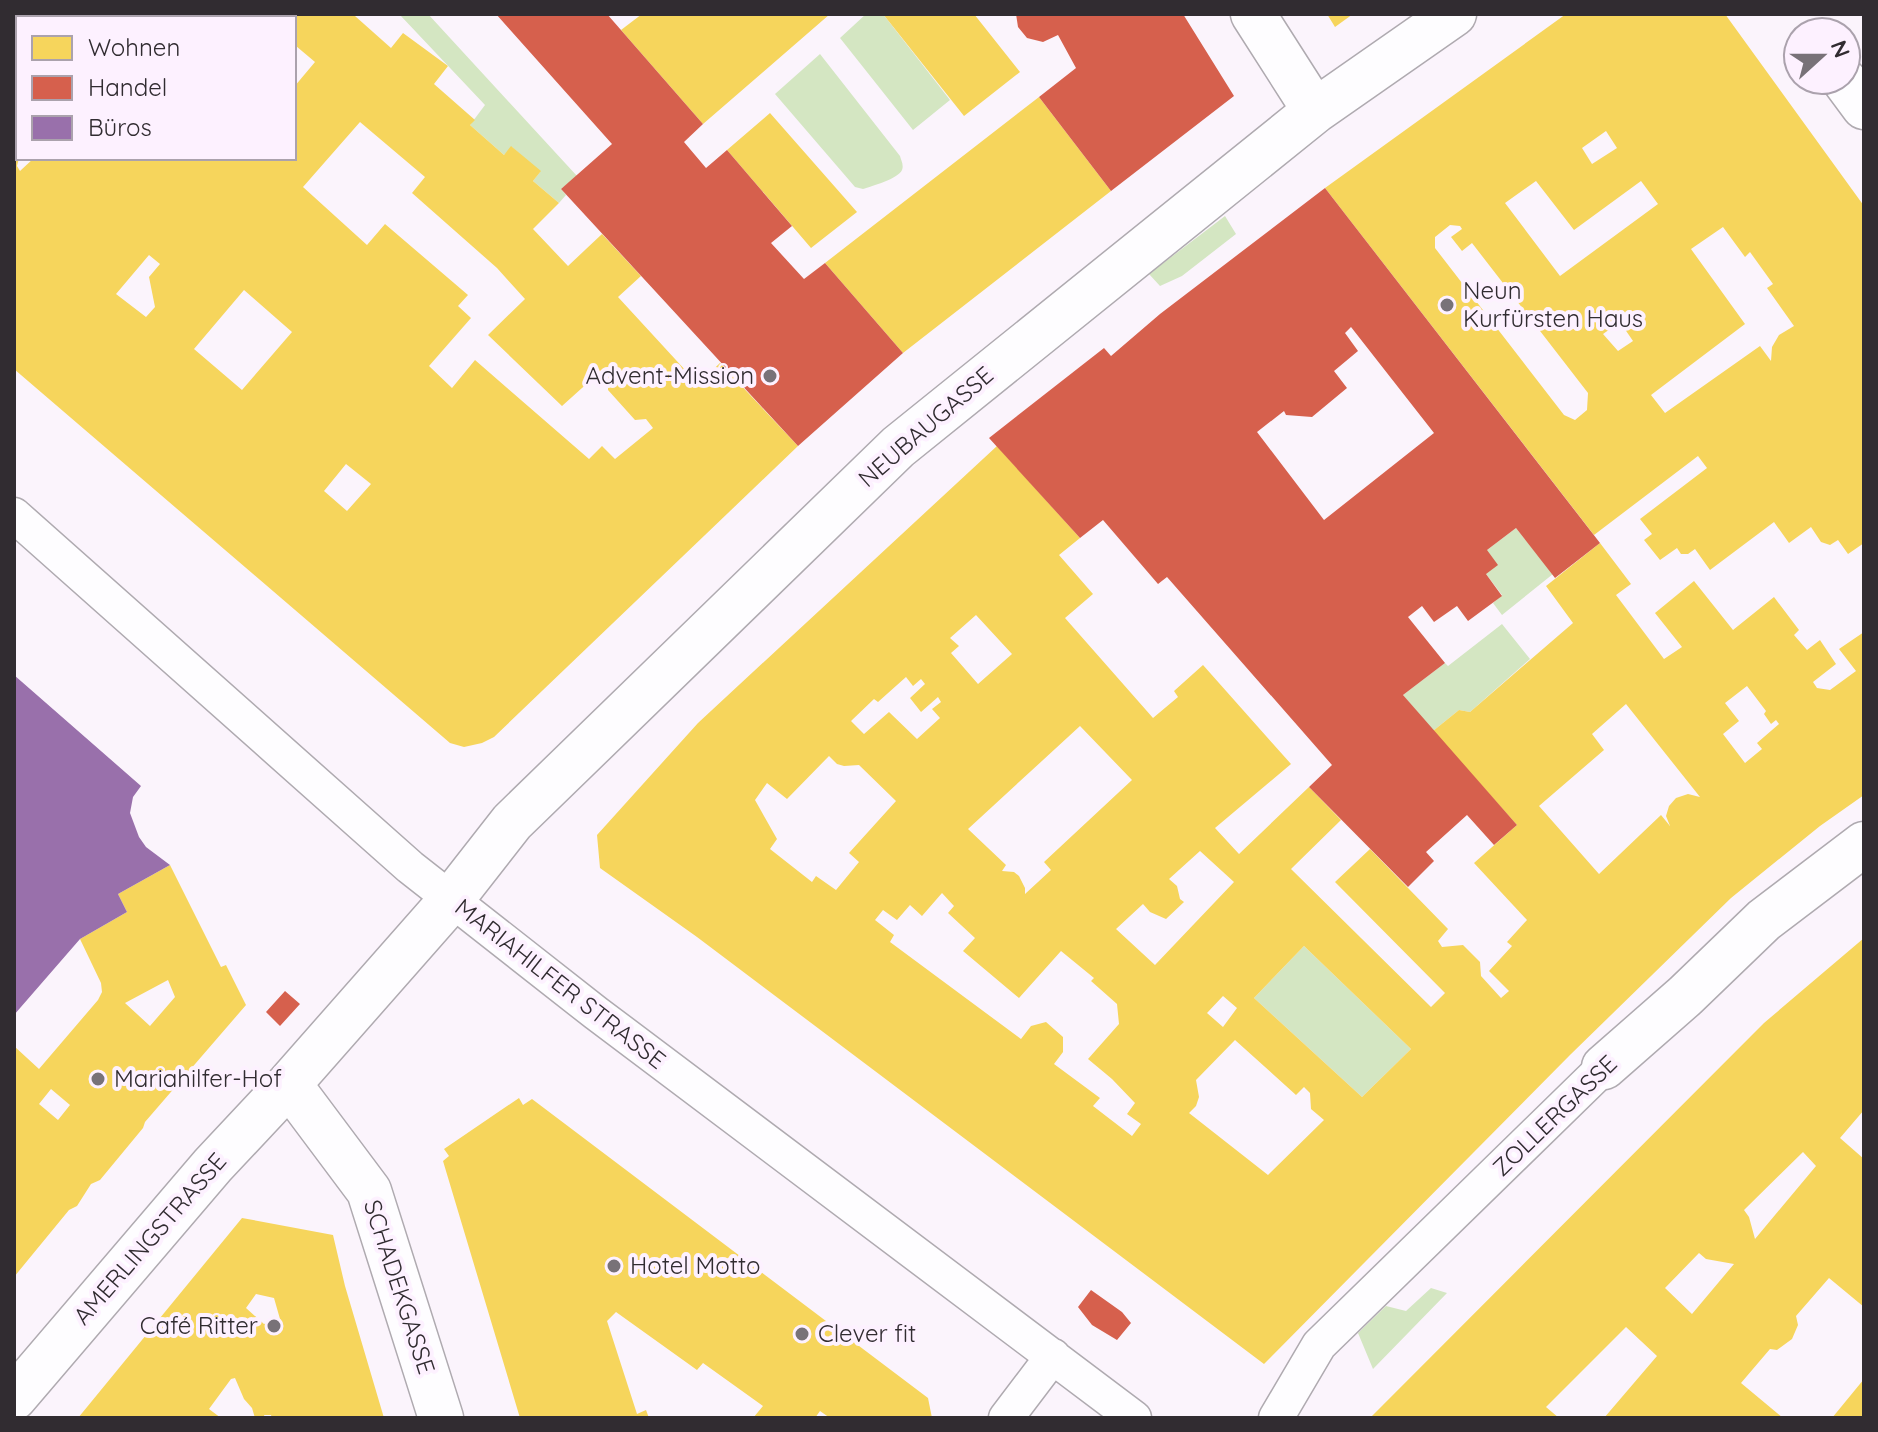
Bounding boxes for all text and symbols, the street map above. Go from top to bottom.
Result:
legend [16,16,296,160]
north arrow [1782,16,1862,96]
text: Wohnen [88,32,180,62]
text: N [1825,36,1857,61]
text: Handel [88,72,167,102]
text: Büros [88,112,152,142]
place label: Neun Kurfürsten Haus [1463,275,1643,333]
marker: Neun Kurfürsten Haus [1438,296,1456,314]
street label: NEUBAUGASSE [852,359,999,493]
place label: Advent-Mission [585,360,754,390]
marker: Advent-Mission [761,367,779,385]
street label: MARIAHILFER STRASSE [449,892,672,1075]
street label: ZOLLERGASSE [1486,1048,1623,1182]
place label: Mariahilfer-Hof [114,1063,282,1093]
marker: Mariahilfer-Hof [89,1070,107,1088]
street label: AMERLINGSTRASSE [66,1146,232,1331]
street label: SCHADEKGASSE [358,1196,442,1377]
place label: Hotel Motto [630,1250,760,1280]
marker: Hotel Motto [605,1257,623,1275]
place label: Café Ritter [140,1310,258,1340]
marker: Café Ritter [265,1317,283,1335]
place label: Clever fit [818,1318,916,1348]
marker: Clever fit [793,1325,811,1343]

